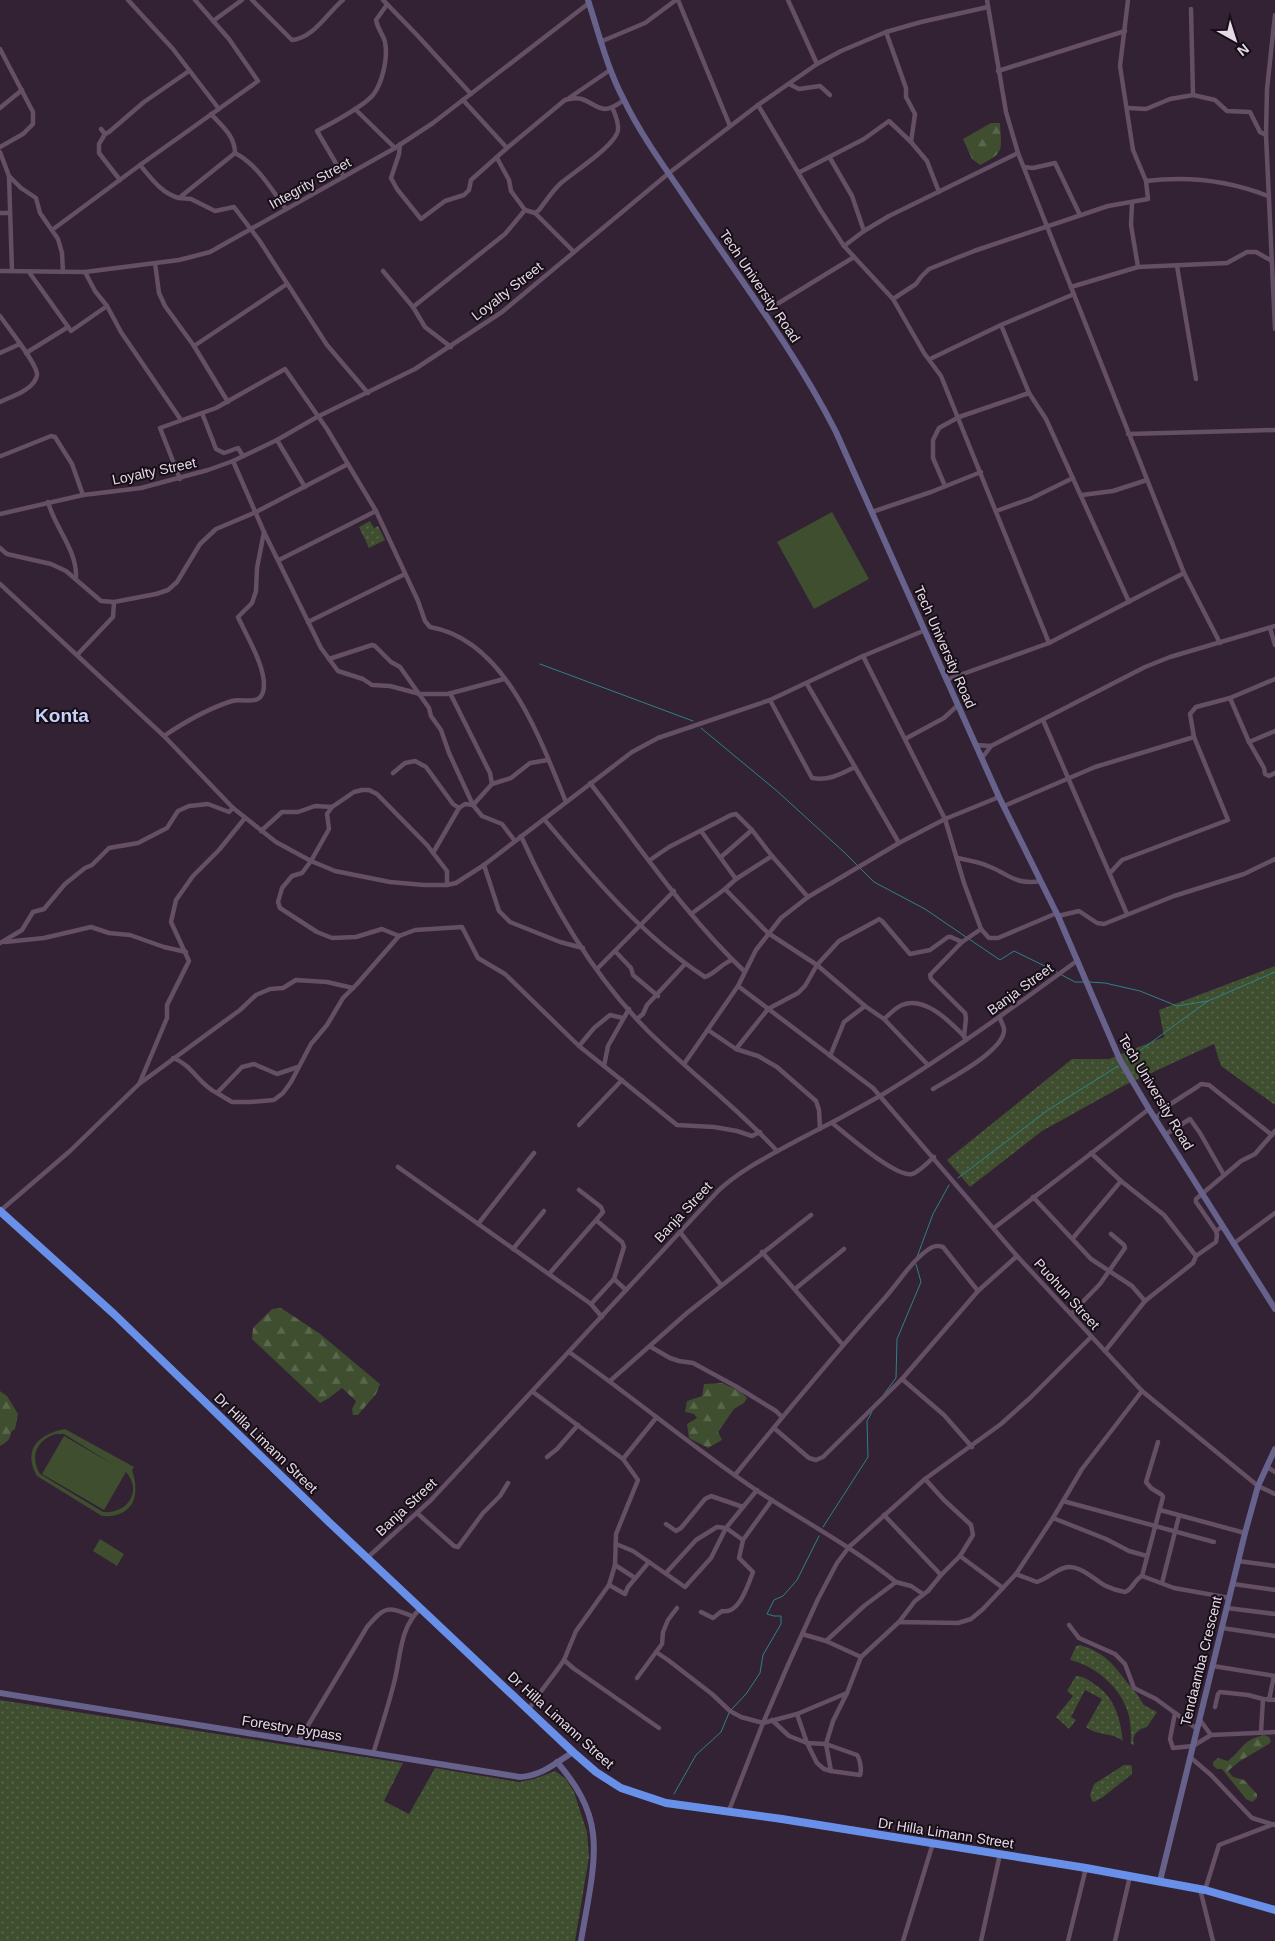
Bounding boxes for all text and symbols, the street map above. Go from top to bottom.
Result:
north arrow [1210,15,1260,65]
text: N [1234,41,1252,60]
street label: Integrity Street [266,154,354,212]
street label: Tech University Road [716,227,804,345]
street label: Loyalty Street [468,258,546,324]
street label: Loyalty Street [110,454,198,488]
street label: Tech University Road [911,583,979,711]
district label: Konta [35,705,89,726]
street label: Banja Street [984,960,1056,1018]
street label: Tech University Road [1115,1031,1197,1153]
street label: Banja Street [651,1178,715,1246]
street label: Puohun Street [1031,1255,1103,1333]
street label: Dr Hilla Limann Street [211,1390,321,1496]
street label: Banja Street [372,1475,440,1539]
street label: Tendaamba Crescent [1177,1594,1225,1727]
street label: Dr Hilla Limann Street [505,1668,617,1772]
street label: Forestry Bypass [241,1712,343,1744]
street label: Dr Hilla Limann Street [877,1814,1015,1852]

